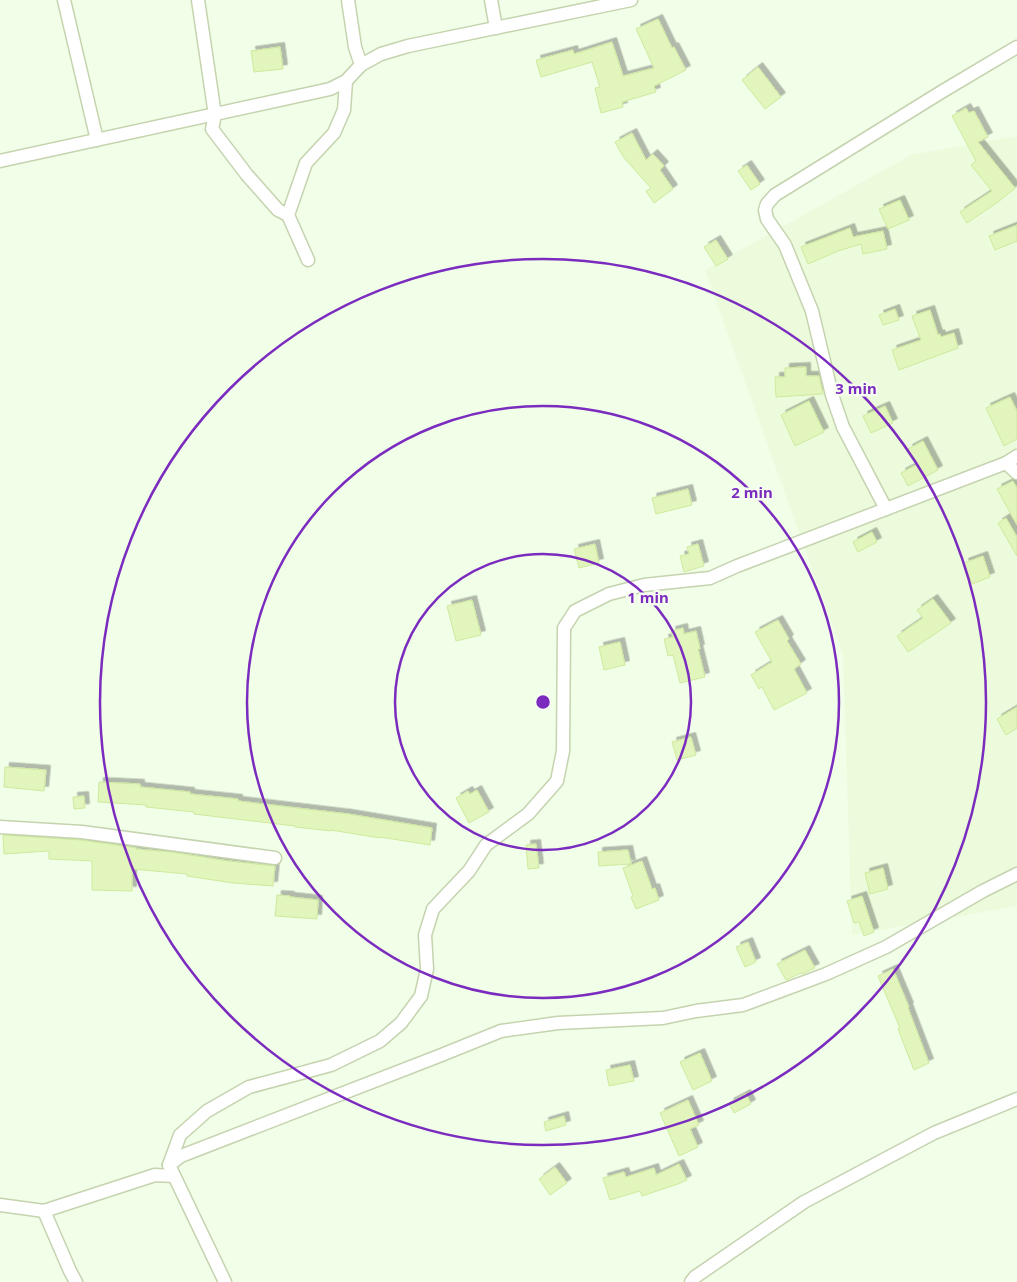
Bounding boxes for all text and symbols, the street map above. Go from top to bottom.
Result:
text: 3 min [835,378,877,398]
text: 2 min [731,482,773,502]
text: 1 min [627,587,669,607]
centre of rings [534,693,552,711]

